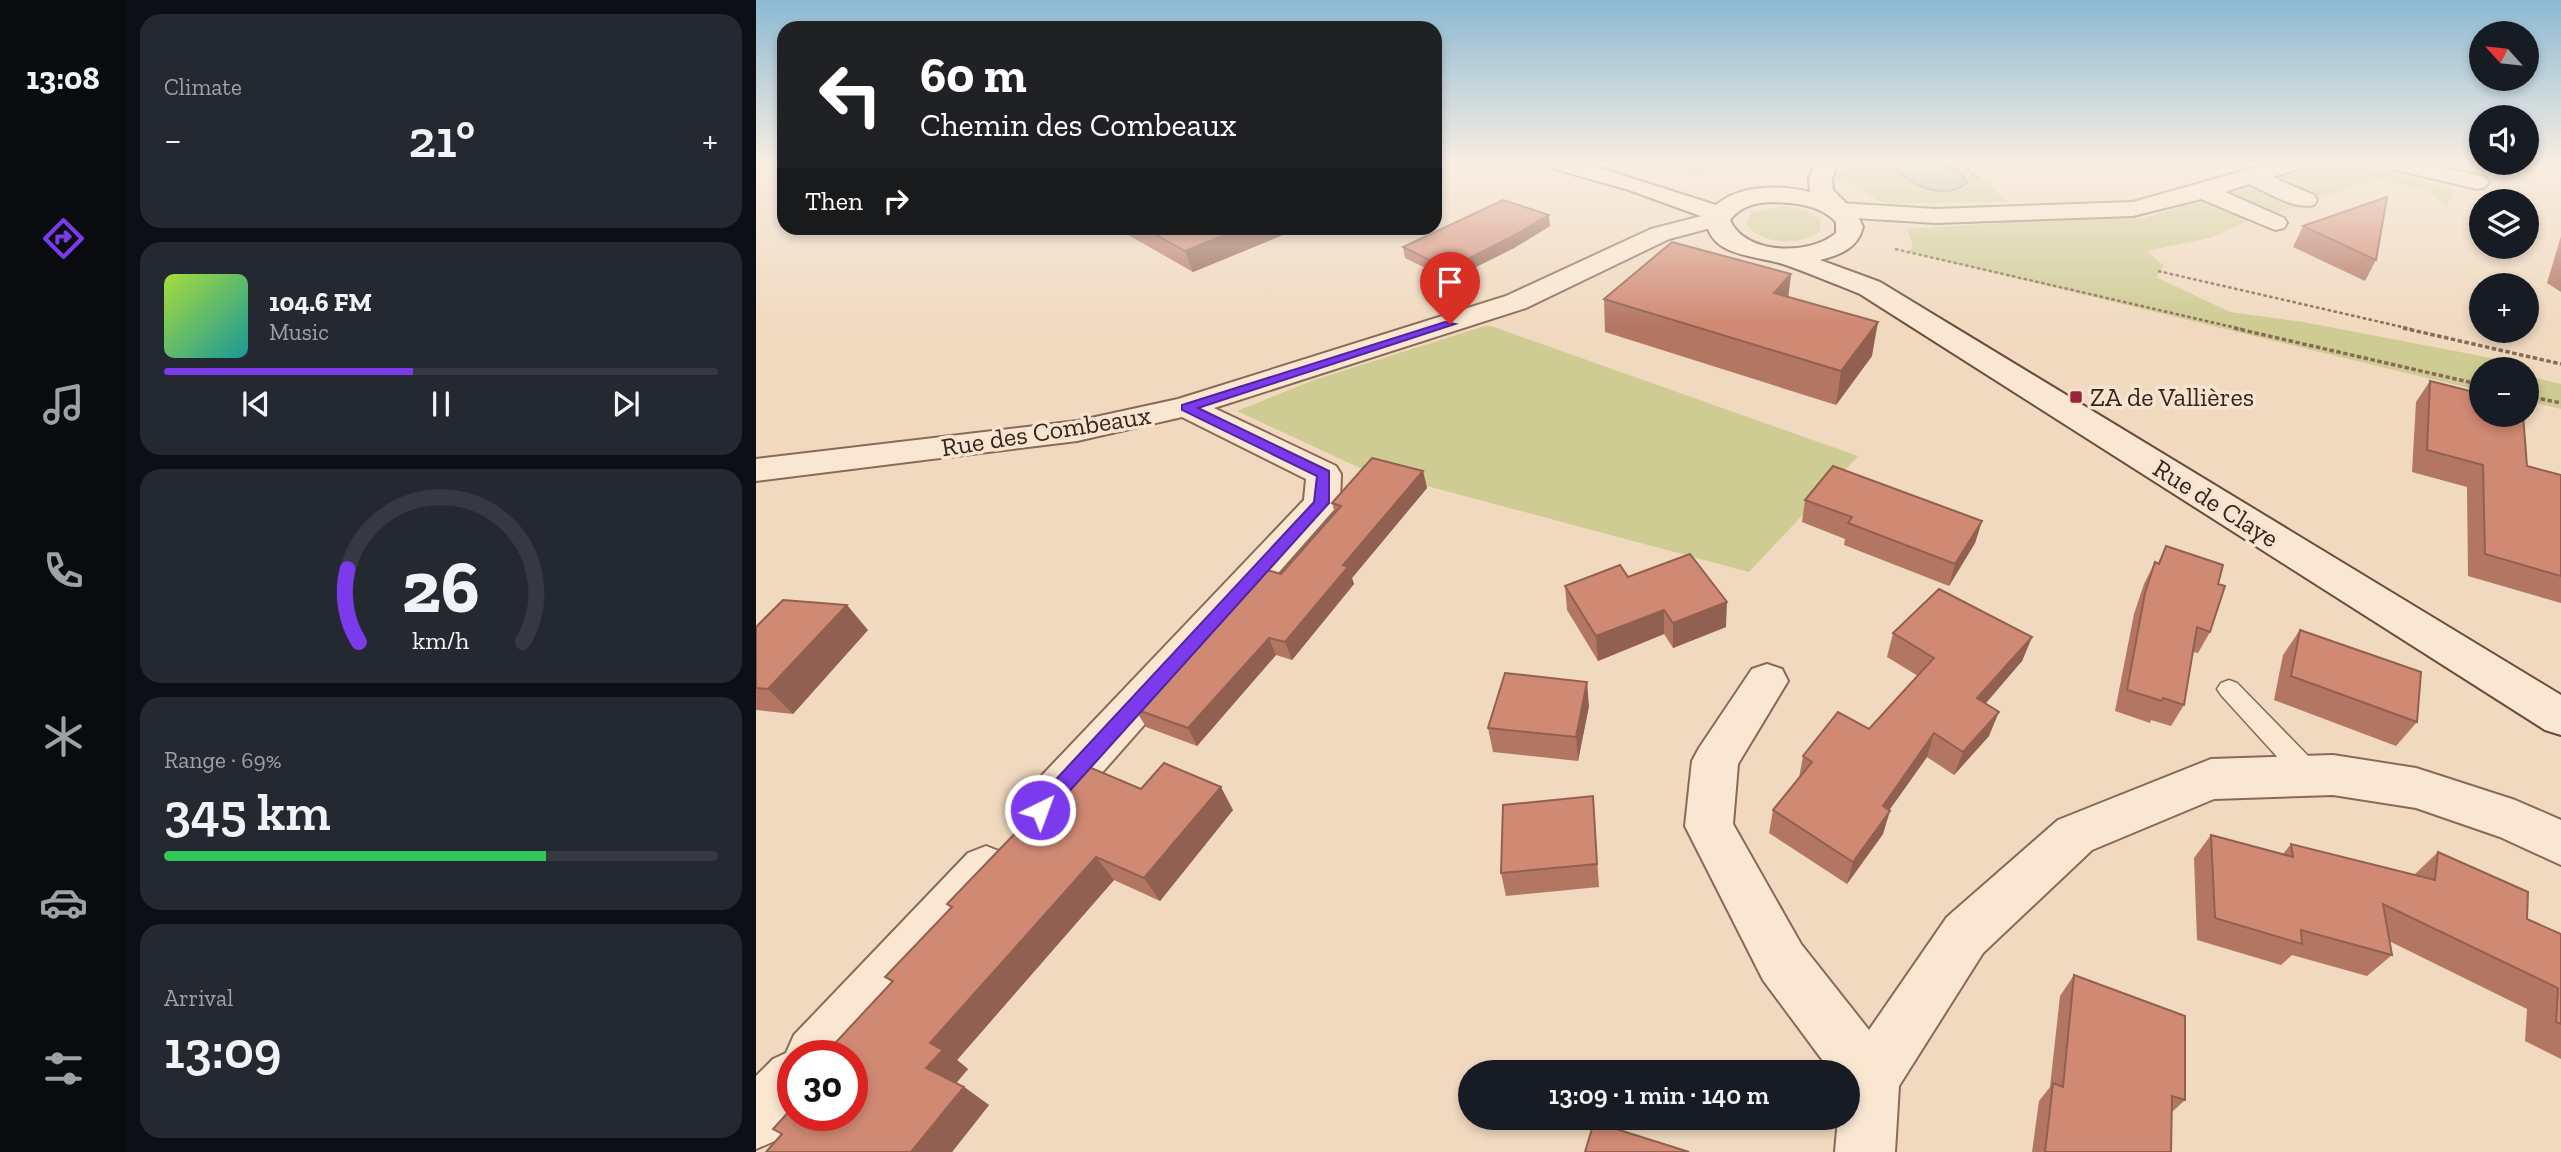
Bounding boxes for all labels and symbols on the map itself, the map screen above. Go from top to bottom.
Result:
north arrow [2469,21,2539,91]
pin [1420,252,1480,324]
place label: ZA de Vallières [2090,381,2254,413]
marker: ZA de Vallières [2068,389,2084,405]
street label: Rue des Combeaux [939,399,1153,463]
street label: Rue de Claye [2147,452,2285,554]
position arrow [1003,773,1077,847]
speed limit sign: 30 [777,1040,868,1131]

